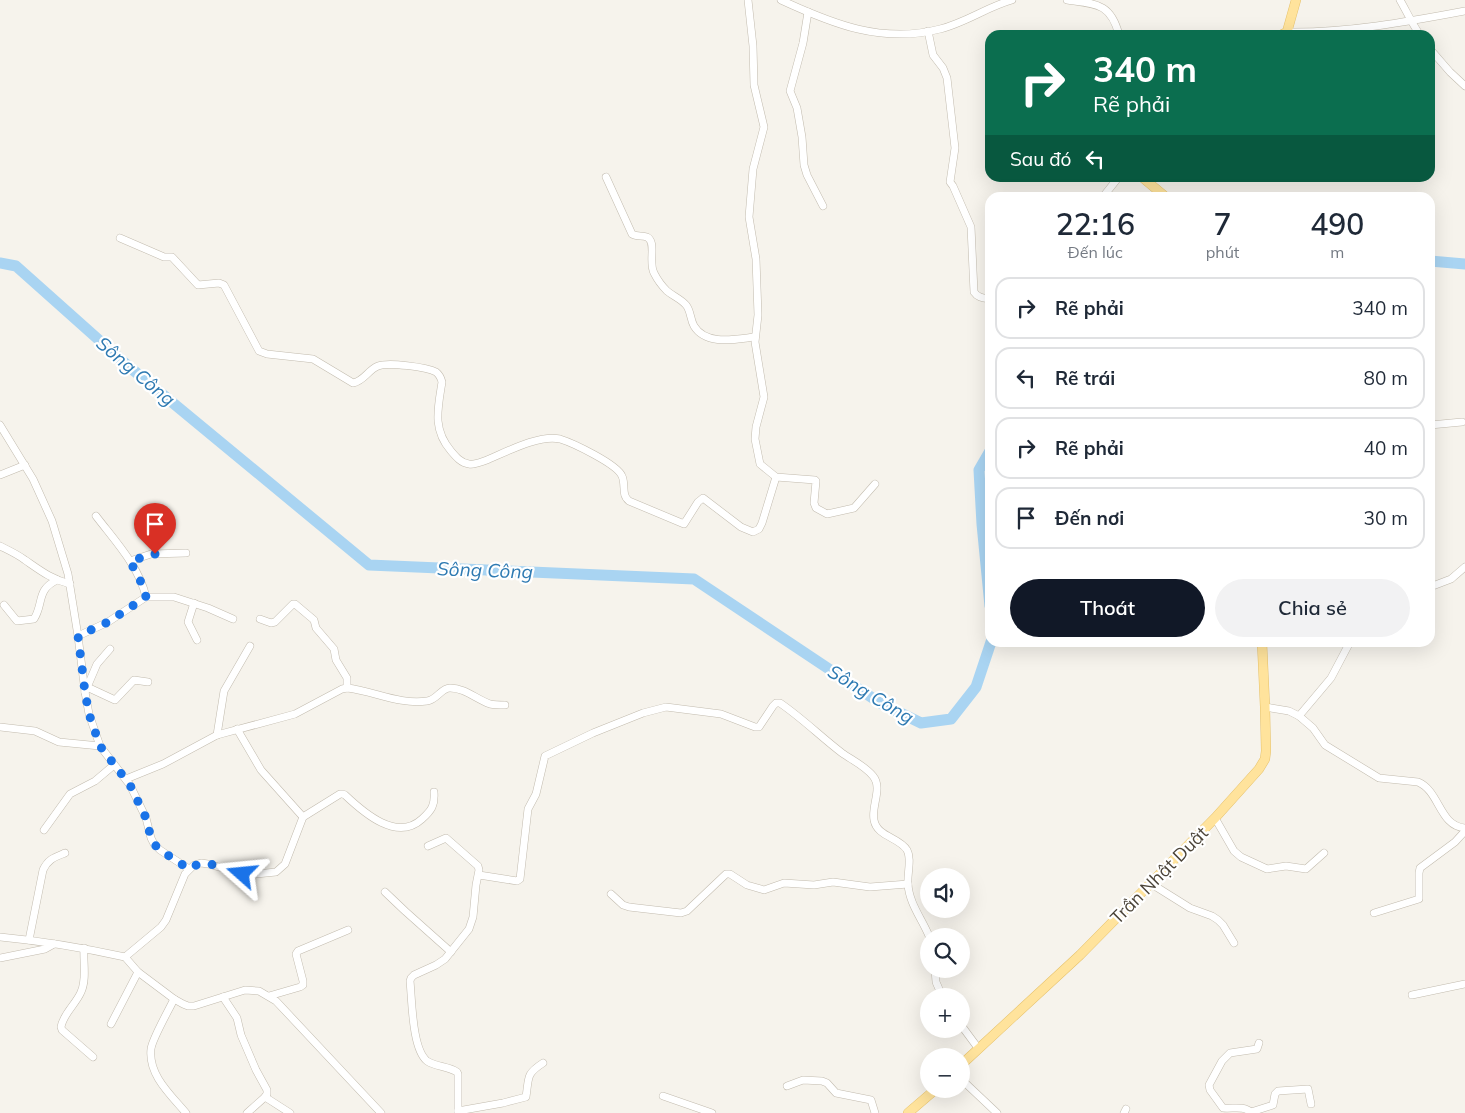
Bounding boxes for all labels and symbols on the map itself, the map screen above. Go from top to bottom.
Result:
water label: Sông Công [92,331,180,411]
pin [134,503,176,554]
water label: Sông Công [437,556,533,584]
water label: Sông Công [824,659,918,729]
street label: Trần Nhật Duật [1105,821,1213,929]
position arrow [215,847,267,899]

